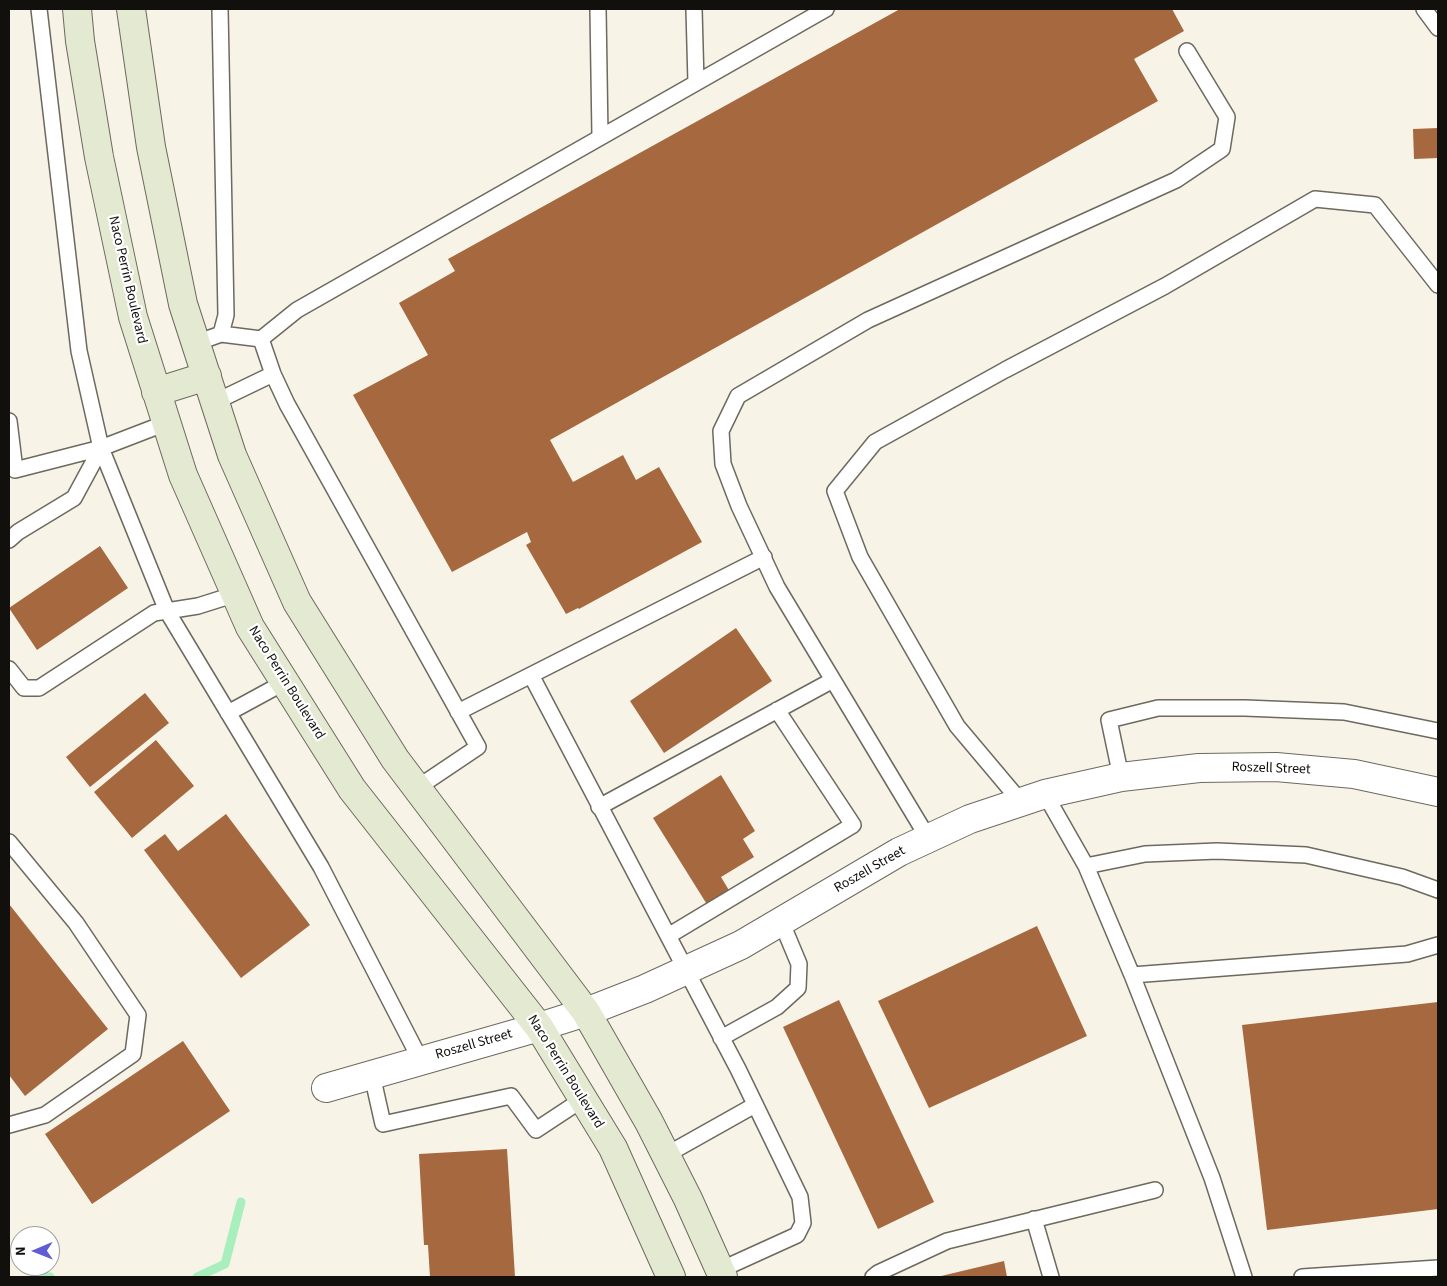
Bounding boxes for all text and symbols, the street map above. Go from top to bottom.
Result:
street label: Naco Perrin Boulevard [104,215,150,345]
street label: Naco Perrin Boulevard [244,623,328,743]
street label: Roszell Street [1231,759,1311,779]
street label: Roszell Street [832,843,908,897]
street label: Naco Perrin Boulevard [523,1012,607,1132]
street label: Roszell Street [434,1026,514,1064]
north arrow [10,1226,60,1276]
text: N [11,1246,31,1256]

